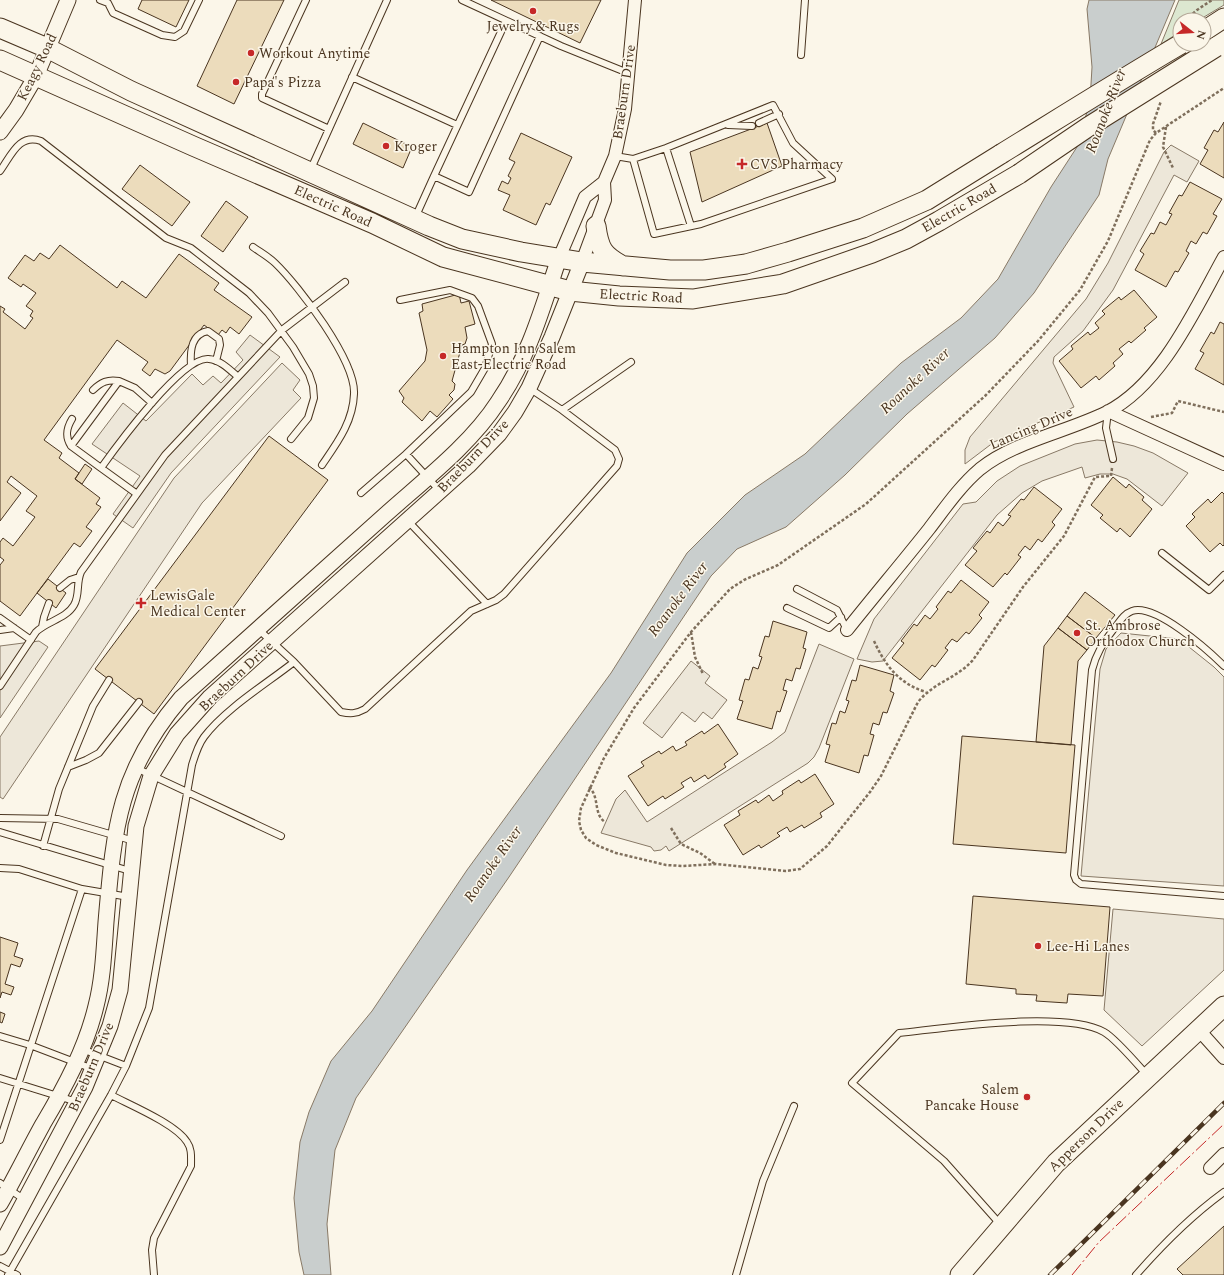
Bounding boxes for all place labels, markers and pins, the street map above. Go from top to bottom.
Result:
marker: Jewelry & Rugs [528,6,538,16]
place label: Jewelry & Rugs [486,16,580,37]
place label: Workout Anytime [259,43,371,64]
marker: Workout Anytime [246,48,256,58]
place label: Papa's Pizza [244,72,321,93]
marker: Papa's Pizza [231,77,241,87]
place label: Kroger [394,136,437,157]
marker: Kroger [381,141,391,151]
place label: CVS Pharmacy [750,154,844,175]
marker: CVS Pharmacy [737,159,747,169]
place label: Hampton Inn Salem East-Electric Road [451,338,576,375]
marker: Hampton Inn Salem East-Electric Road [438,351,448,361]
place label: LewisGale Medical Center [150,585,246,622]
marker: LewisGale Medical Center [135,597,147,609]
place label: St. Ambrose Orthodox Church [1085,615,1195,652]
marker: St. Ambrose Orthodox Church [1072,628,1082,638]
place label: Lee-Hi Lanes [1046,936,1130,957]
marker: Lee-Hi Lanes [1033,941,1043,951]
place label: Salem Pancake House [924,1079,1019,1116]
marker: Salem Pancake House [1022,1092,1032,1102]

